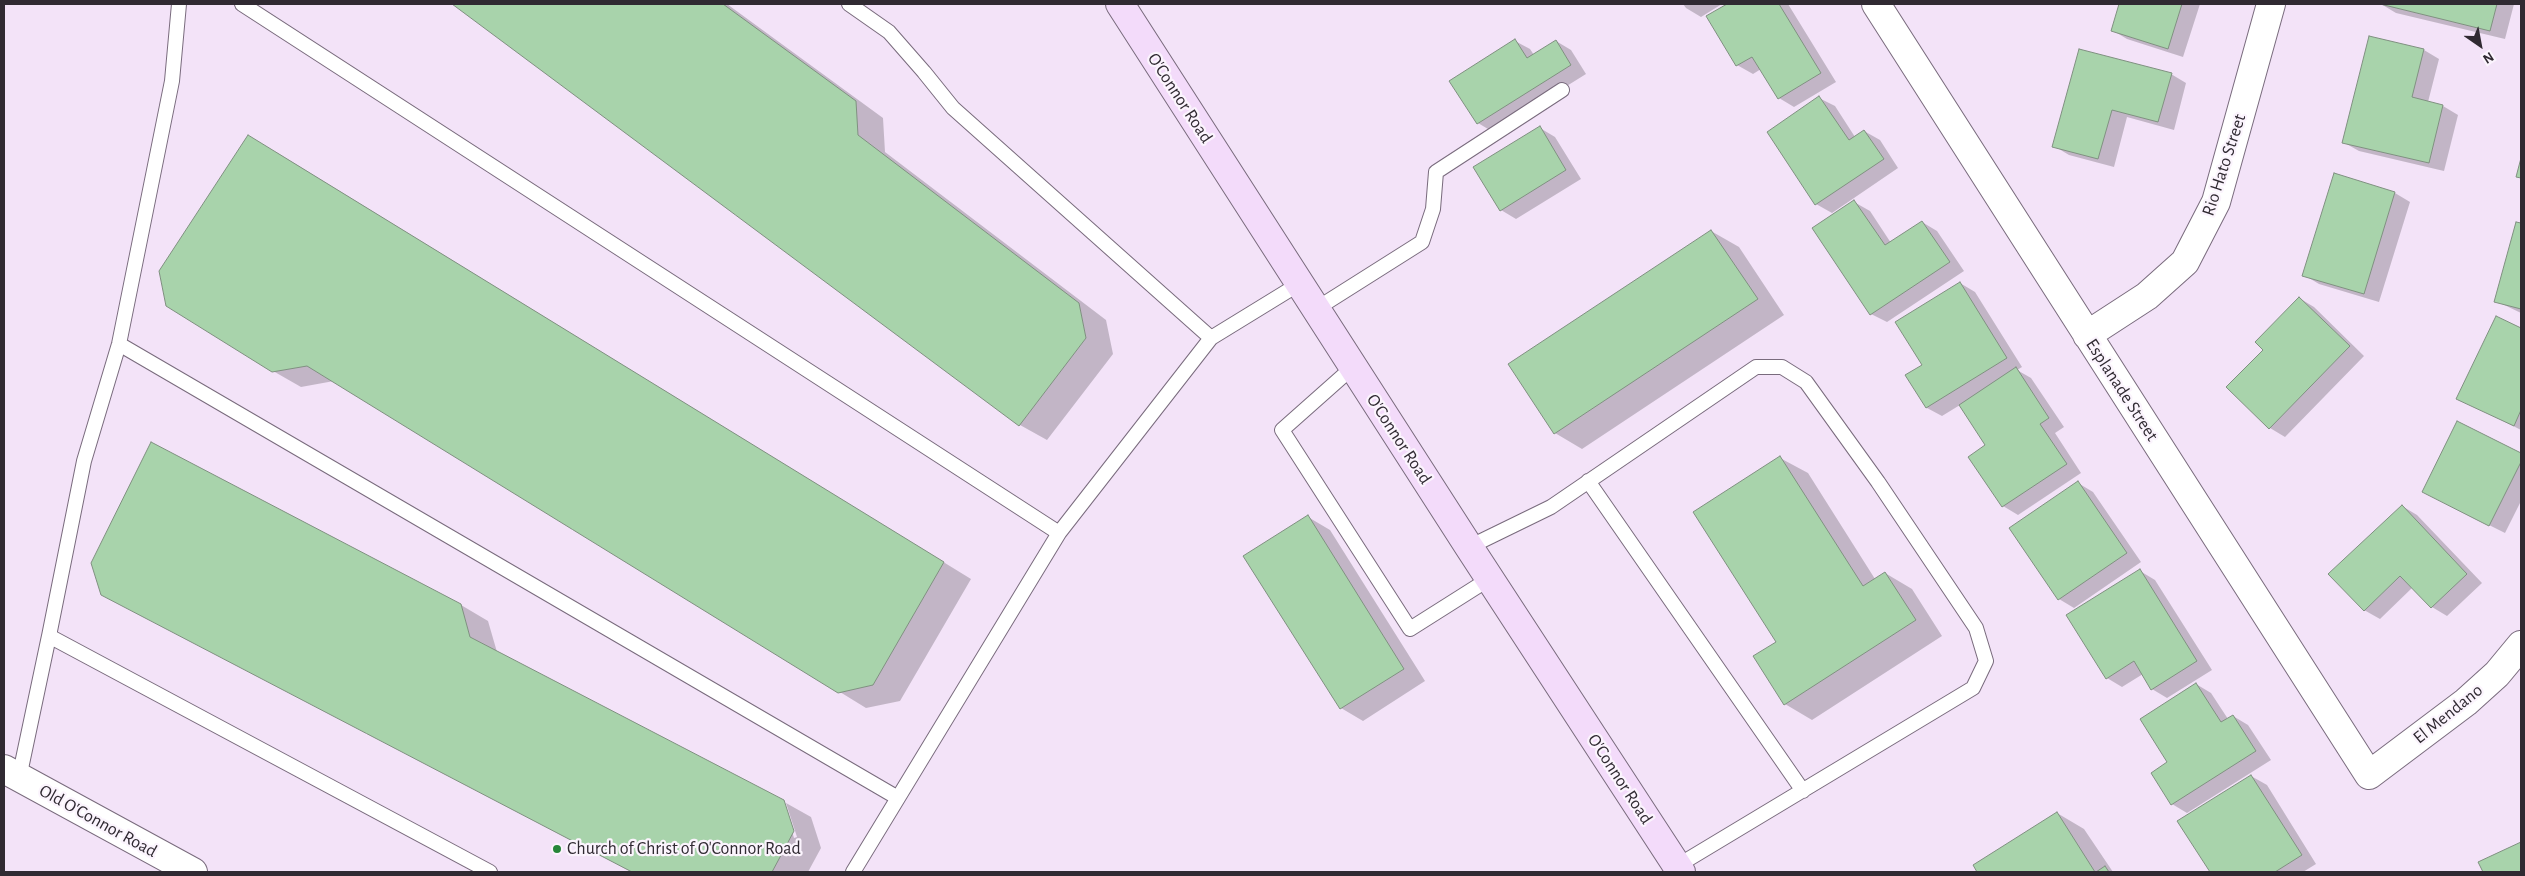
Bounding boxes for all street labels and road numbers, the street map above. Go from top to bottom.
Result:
street label: O'Connor Road [1143,49,1217,147]
street label: Rio Hato Street [2197,111,2251,219]
street label: Esplanade Street [2081,335,2163,445]
street label: O'Connor Road [1362,390,1436,488]
street label: El Mendano [2409,679,2487,749]
street label: O'Connor Road [1583,730,1657,828]
street label: Old O'Connor Road [35,780,161,862]

